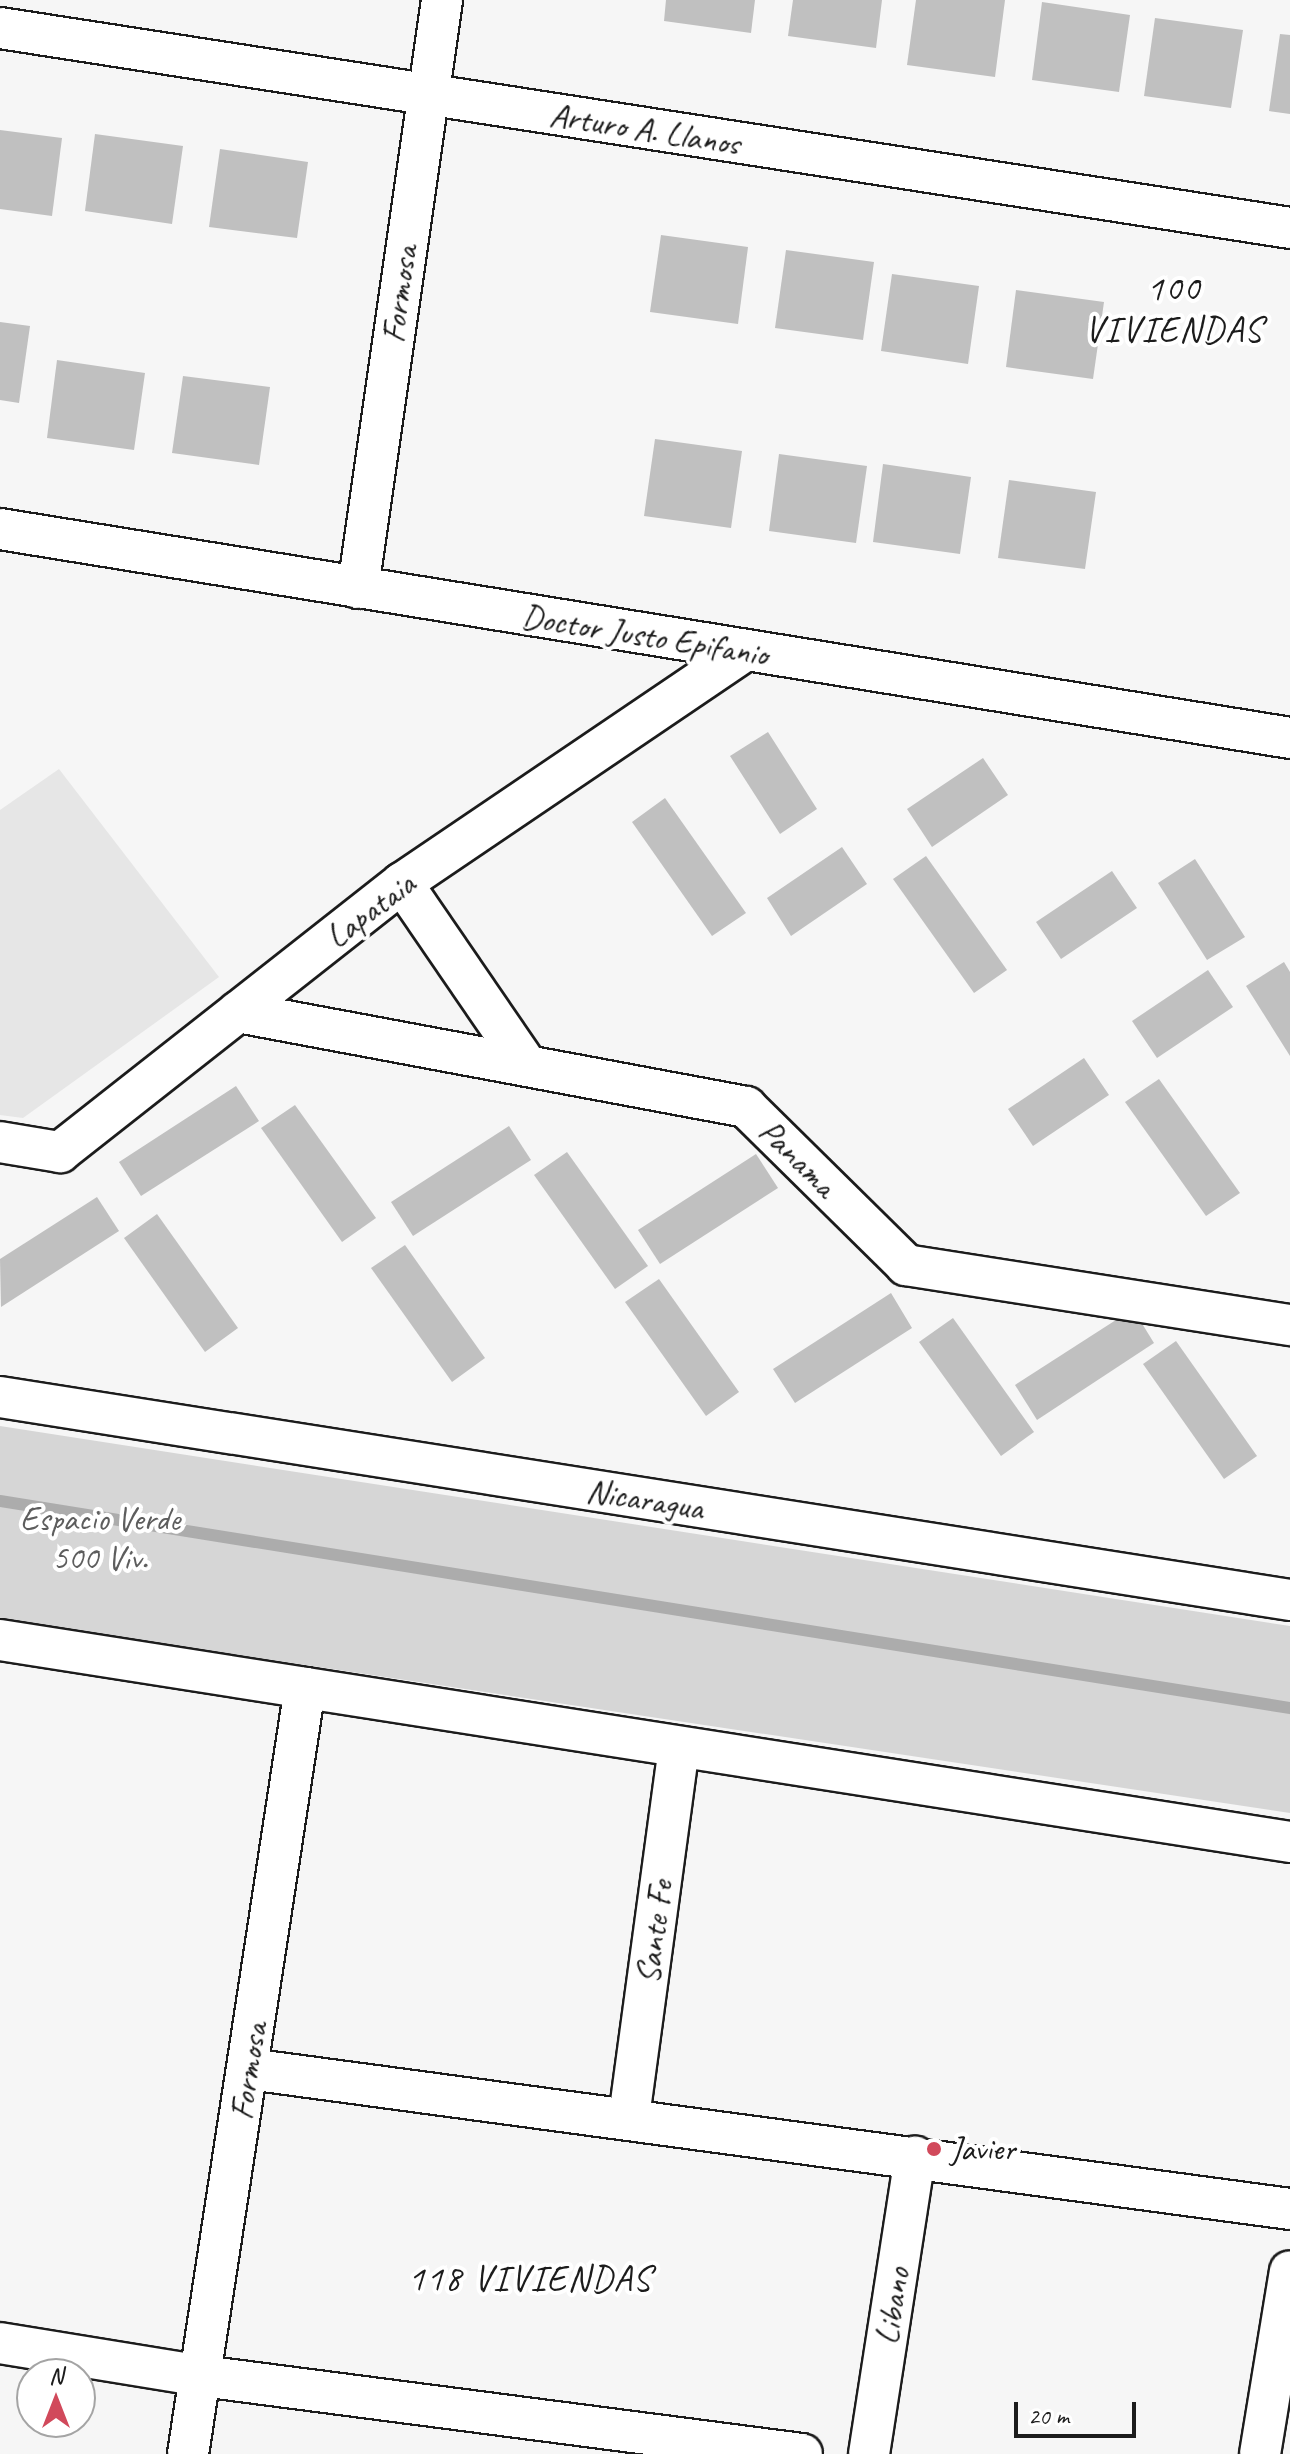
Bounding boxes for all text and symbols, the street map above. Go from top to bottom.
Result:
street label: Arturo A. Llanos [547,94,743,164]
street label: Formosa [372,243,426,345]
district label: 100 VIVIENDAS [1086,266,1262,351]
street label: Doctor Justo Epifanio [520,595,770,675]
street label: Lapataia [317,863,423,957]
street label: Panama [751,1111,845,1205]
street label: Nicaragua [584,1470,706,1528]
park label: Espacio Verde 500 Viv. [20,1498,180,1578]
street label: Sante Fe [627,1878,681,1986]
street label: Formosa [220,2020,276,2122]
place label: Javier [950,2129,1015,2169]
marker: Javier [925,2140,943,2158]
district label: 118 VIVIENDAS [409,2257,651,2301]
street label: Libano [866,2265,918,2347]
north arrow [16,2358,96,2438]
text: N [49,2362,63,2390]
scale bar [1018,2386,1140,2436]
text: 20 m [1028,2401,1069,2431]

